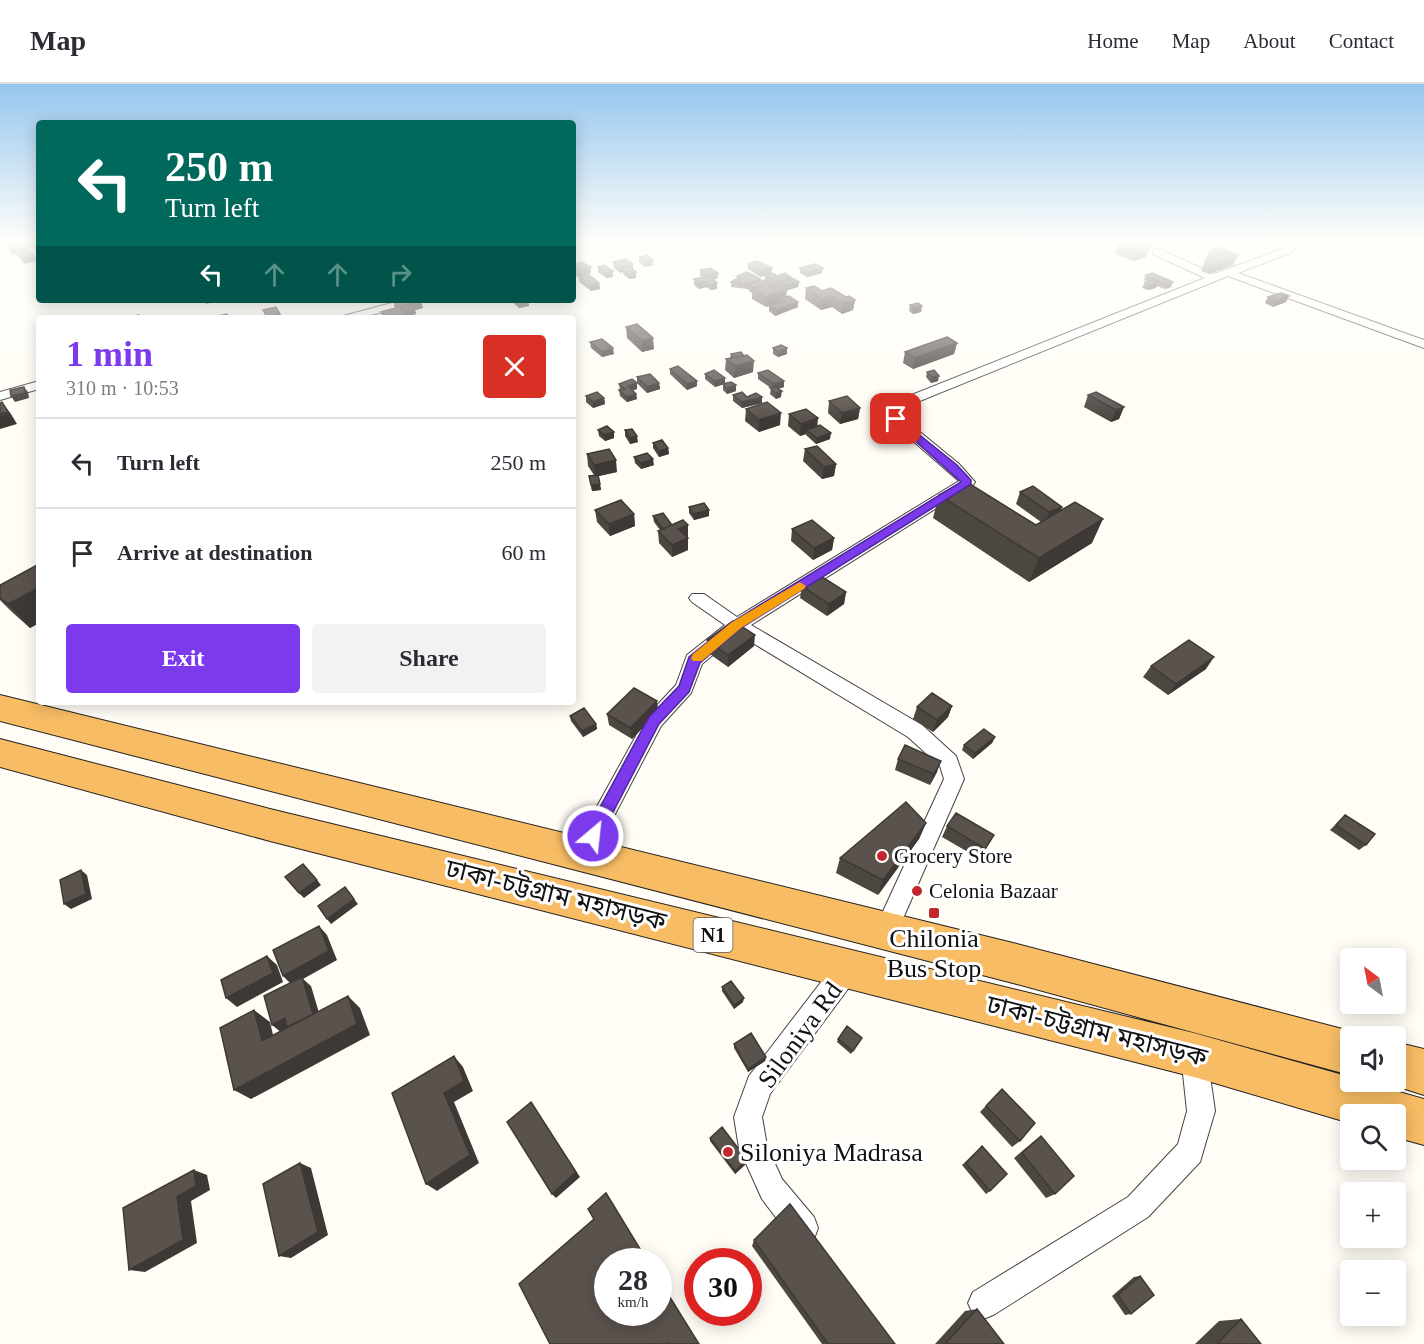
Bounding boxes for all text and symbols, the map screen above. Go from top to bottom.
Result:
text: Map [30,25,86,56]
text: Home [1087,29,1139,53]
text: Map [1172,29,1210,53]
text: About [1243,29,1296,53]
text: Contact [1329,29,1394,53]
icon: left [66,144,144,222]
text: 250 m [165,144,274,190]
text: Turn left [165,193,259,223]
icon: left [195,258,228,291]
icon: ahead [258,258,291,291]
icon: ahead [321,258,354,291]
icon: right [384,258,417,291]
text: 1 min [66,334,153,374]
button: close [483,335,546,398]
text: 310 m · 10:53 [66,377,179,399]
pin [870,393,921,444]
icon: arrive [879,402,912,435]
icon: left [66,447,99,480]
text: Turn left [117,450,200,475]
text: 250 m [490,450,546,475]
icon: arrive [66,537,99,570]
text: Arrive at destination [117,540,313,565]
text: 60 m [501,540,546,565]
button: Exit [66,624,300,693]
button: Share [312,624,546,693]
position arrow [561,804,625,868]
place label: Grocery Store [894,844,1012,868]
marker: Grocery Store [875,849,889,863]
street label: ঢাকা-চট্টগ্রাম মহাসড়ক [442,853,670,937]
place label: Celonia Bazaar [929,879,1058,903]
marker: Celonia Bazaar [910,884,924,898]
marker: Chilonia Bus Stop [927,906,941,920]
road number: N1 [694,918,732,952]
place label: Chilonia Bus Stop [887,924,981,983]
north arrow [1340,948,1406,1014]
map controls [1340,948,1406,1326]
street label: Siloniya Rd [752,977,848,1093]
street label: ঢাকা-চট্টগ্রাম মহাসড়ক [983,989,1211,1073]
button: sound [1340,1026,1406,1092]
button: search [1340,1104,1406,1170]
place label: Siloniya Madrasa [740,1138,923,1167]
marker: Siloniya Madrasa [721,1145,735,1159]
button: + [1340,1182,1406,1248]
speed limit sign: 30 [684,1248,762,1326]
button: − [1340,1260,1406,1326]
text: 28 [618,1263,648,1296]
text: km/h [618,1294,648,1310]

